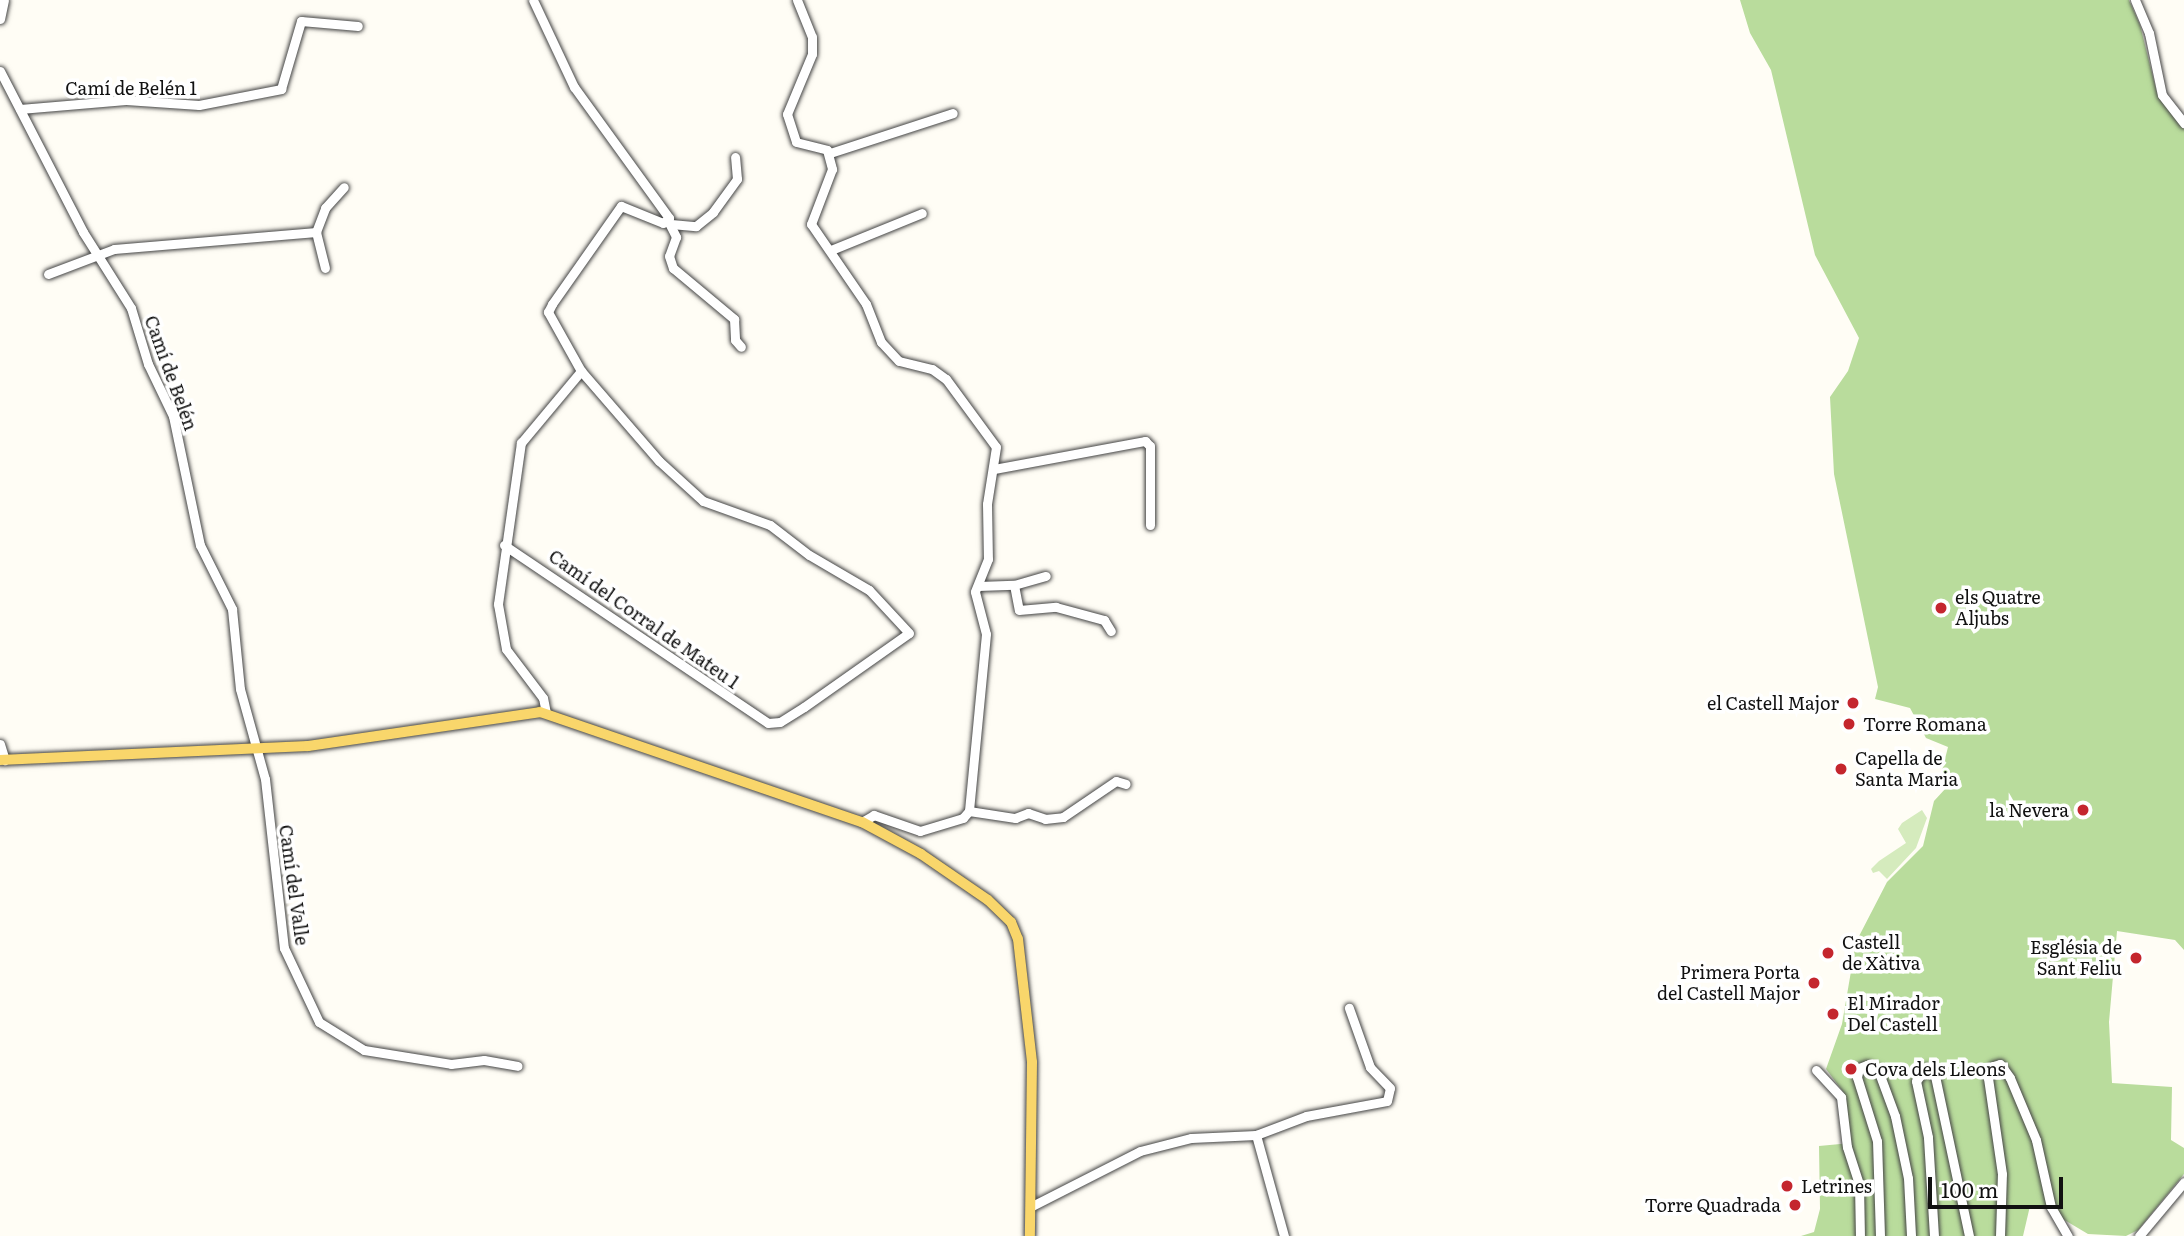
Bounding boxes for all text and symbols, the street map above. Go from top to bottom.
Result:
street label: Camí de Belén 1 [65,77,197,99]
street label: Camí de Belén [140,313,202,433]
street label: Camí del Corral de Mateu 1 [545,545,743,693]
place label: els Quatre Aljubs [1955,587,2041,630]
marker: els Quatre Aljubs [1933,600,1949,616]
place label: el Castell Major [1707,692,1839,714]
marker: el Castell Major [1845,695,1861,711]
place label: Torre Romana [1863,713,1987,735]
marker: Torre Romana [1841,716,1857,732]
place label: Capella de Santa Maria [1855,748,1958,790]
marker: Capella de Santa Maria [1833,761,1849,777]
place label: la Nevera [1989,799,2069,821]
marker: la Nevera [2075,802,2091,818]
street label: Camí del Valle [275,823,313,947]
place label: Castell de Xàtiva [1842,932,1920,974]
place label: Església de Sant Feliu [2030,937,2122,979]
marker: Castell de Xàtiva [1820,945,1836,961]
marker: Església de Sant Feliu [2128,950,2144,966]
place label: Primera Porta del Castell Major [1657,962,1800,1004]
marker: Primera Porta del Castell Major [1806,975,1822,991]
place label: El Mirador Del Castell [1847,993,1940,1036]
marker: El Mirador Del Castell [1825,1006,1841,1022]
place label: Cova dels Lleons [1865,1058,2006,1080]
marker: Cova dels Lleons [1843,1061,1859,1077]
scale bar [1932,1162,2067,1206]
text: 100 m [1941,1173,1998,1204]
place label: Letrines [1801,1175,1872,1197]
marker: Letrines [1779,1178,1795,1194]
place label: Torre Quadrada [1644,1194,1781,1216]
marker: Torre Quadrada [1787,1197,1803,1213]

